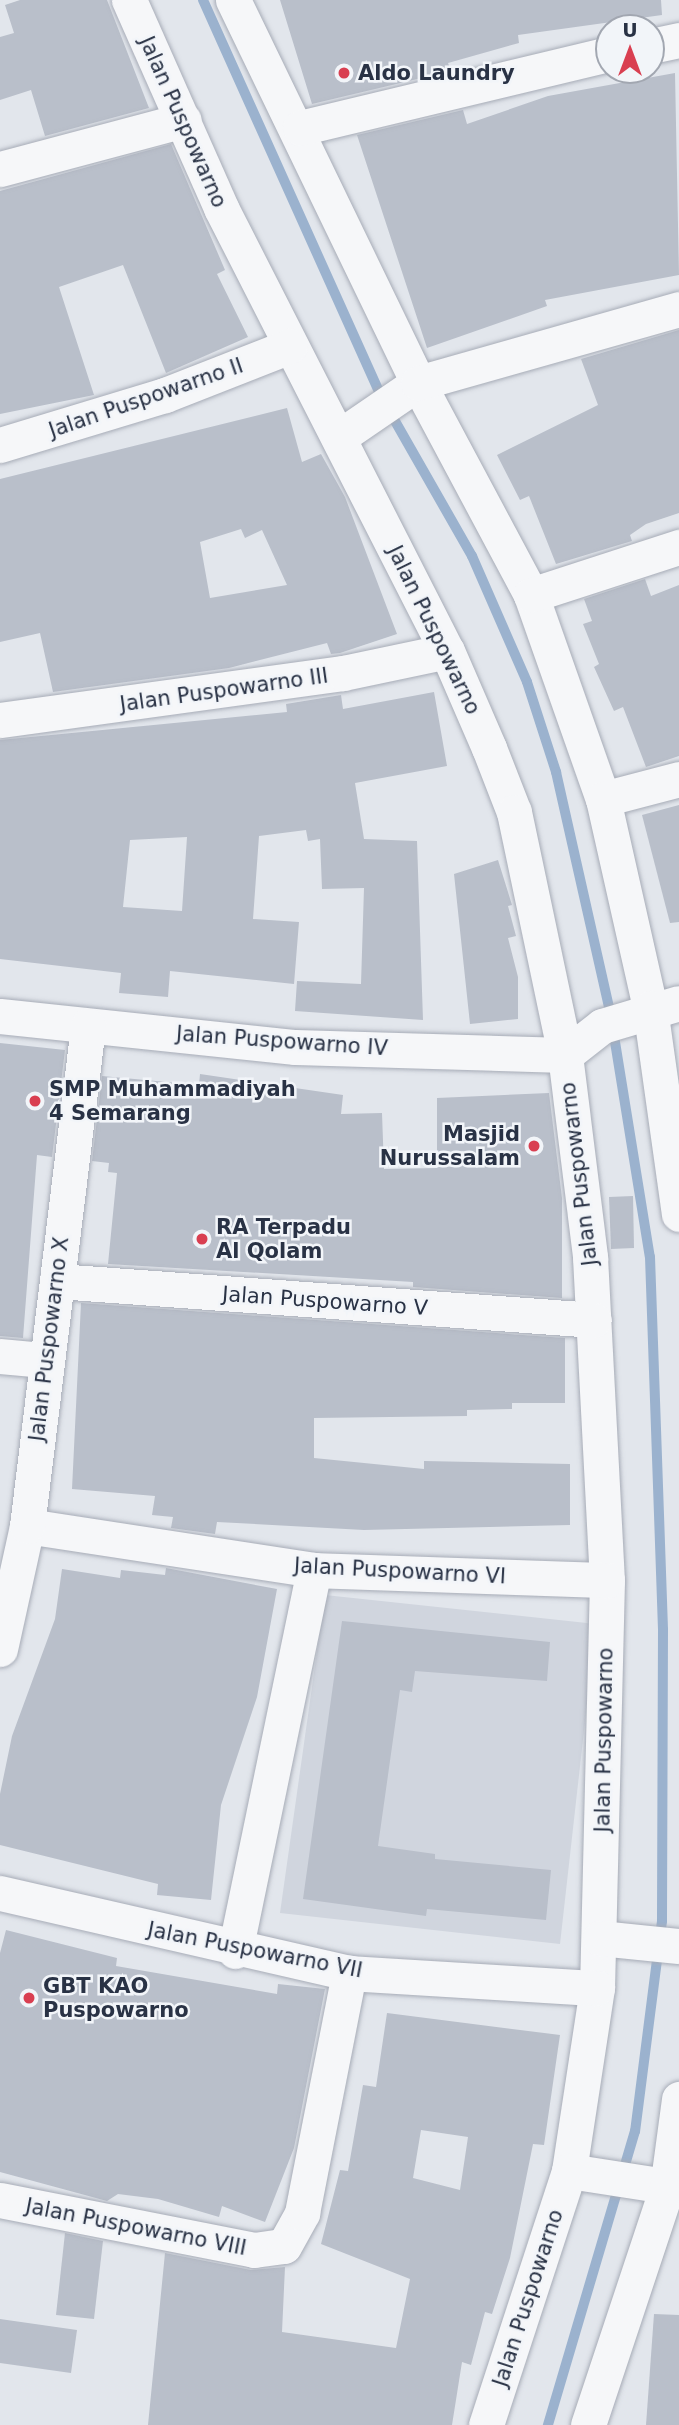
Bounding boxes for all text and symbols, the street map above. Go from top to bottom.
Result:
north arrow [595,14,665,84]
text: U [622,19,638,41]
street label: Jalan Puspowarno [134,32,232,212]
place label: Aldo Laundry [358,60,515,86]
marker: Aldo Laundry [336,65,352,81]
street label: Jalan Puspowarno II [45,353,247,443]
street label: Jalan Puspowarno [382,541,486,719]
street label: Jalan Puspowarno III [118,663,330,717]
street label: Jalan Puspowarno IV [175,1021,389,1061]
place label: SMP Muhammadiyah 4 Semarang [49,1076,296,1126]
street label: Jalan Puspowarno [555,1081,603,1267]
marker: SMP Muhammadiyah 4 Semarang [27,1093,43,1109]
place label: Masjid Nurussalam [380,1121,520,1171]
marker: Masjid Nurussalam [526,1138,542,1154]
place label: RA Terpadu Al Qolam [216,1214,351,1264]
marker: RA Terpadu Al Qolam [194,1231,210,1247]
street label: Jalan Puspowarno X [24,1235,74,1443]
street label: Jalan Puspowarno V [221,1281,429,1321]
street label: Jalan Puspowarno VI [293,1553,507,1589]
street label: Jalan Puspowarno [590,1647,618,1833]
street label: Jalan Puspowarno VII [145,1917,365,1983]
place label: GBT KAO Puspowarno [43,1973,189,2023]
marker: GBT KAO Puspowarno [21,1990,37,2006]
street label: Jalan Puspowarno VIII [23,2193,249,2261]
street label: Jalan Puspowarno [487,2206,569,2390]

